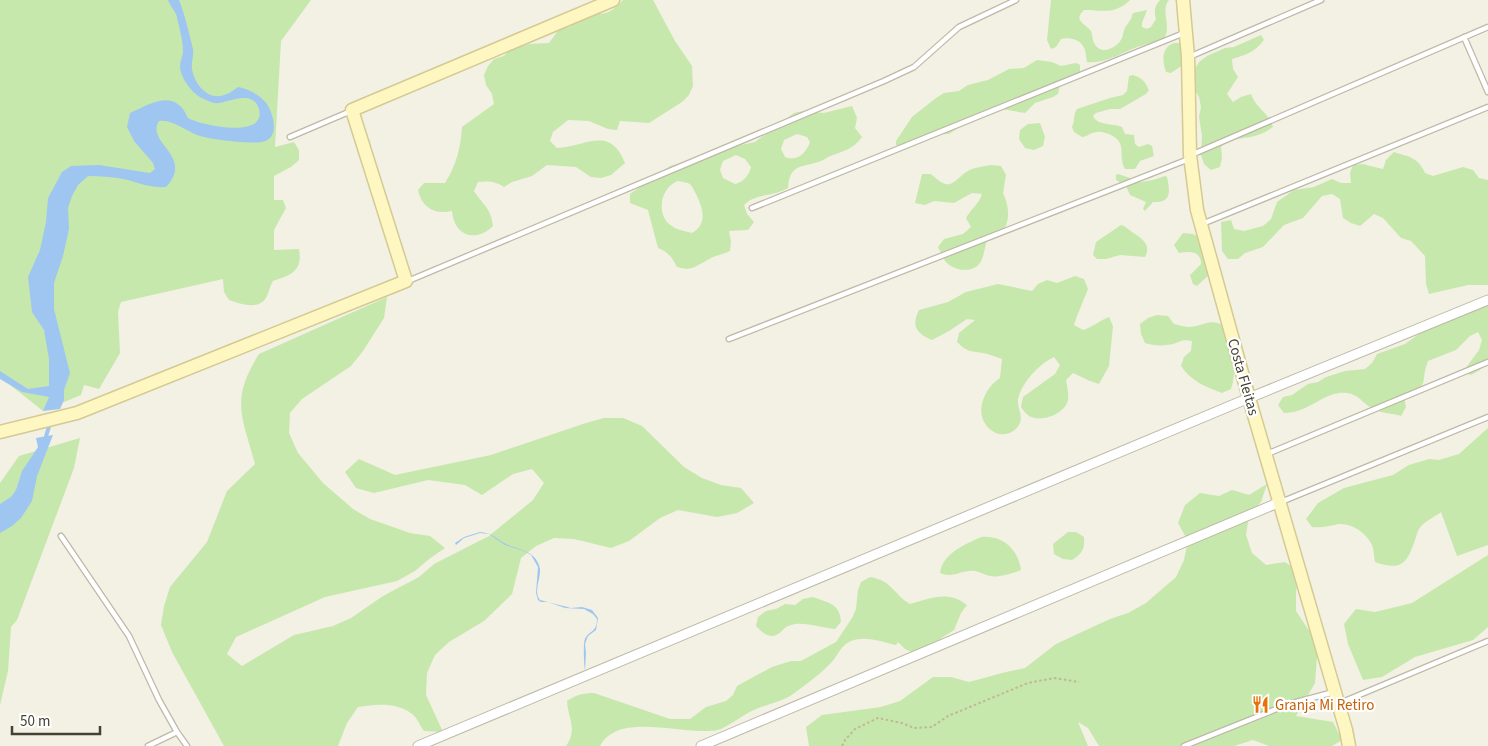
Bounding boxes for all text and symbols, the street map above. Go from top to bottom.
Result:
street label: Costa Fleitas [1222,336,1264,418]
restaurant icon: Granja Mi Retiro [1251,695,1271,715]
place label: Granja Mi Retiro [1275,695,1374,716]
scale bar [12,704,100,736]
text: 50 m [20,711,50,732]

